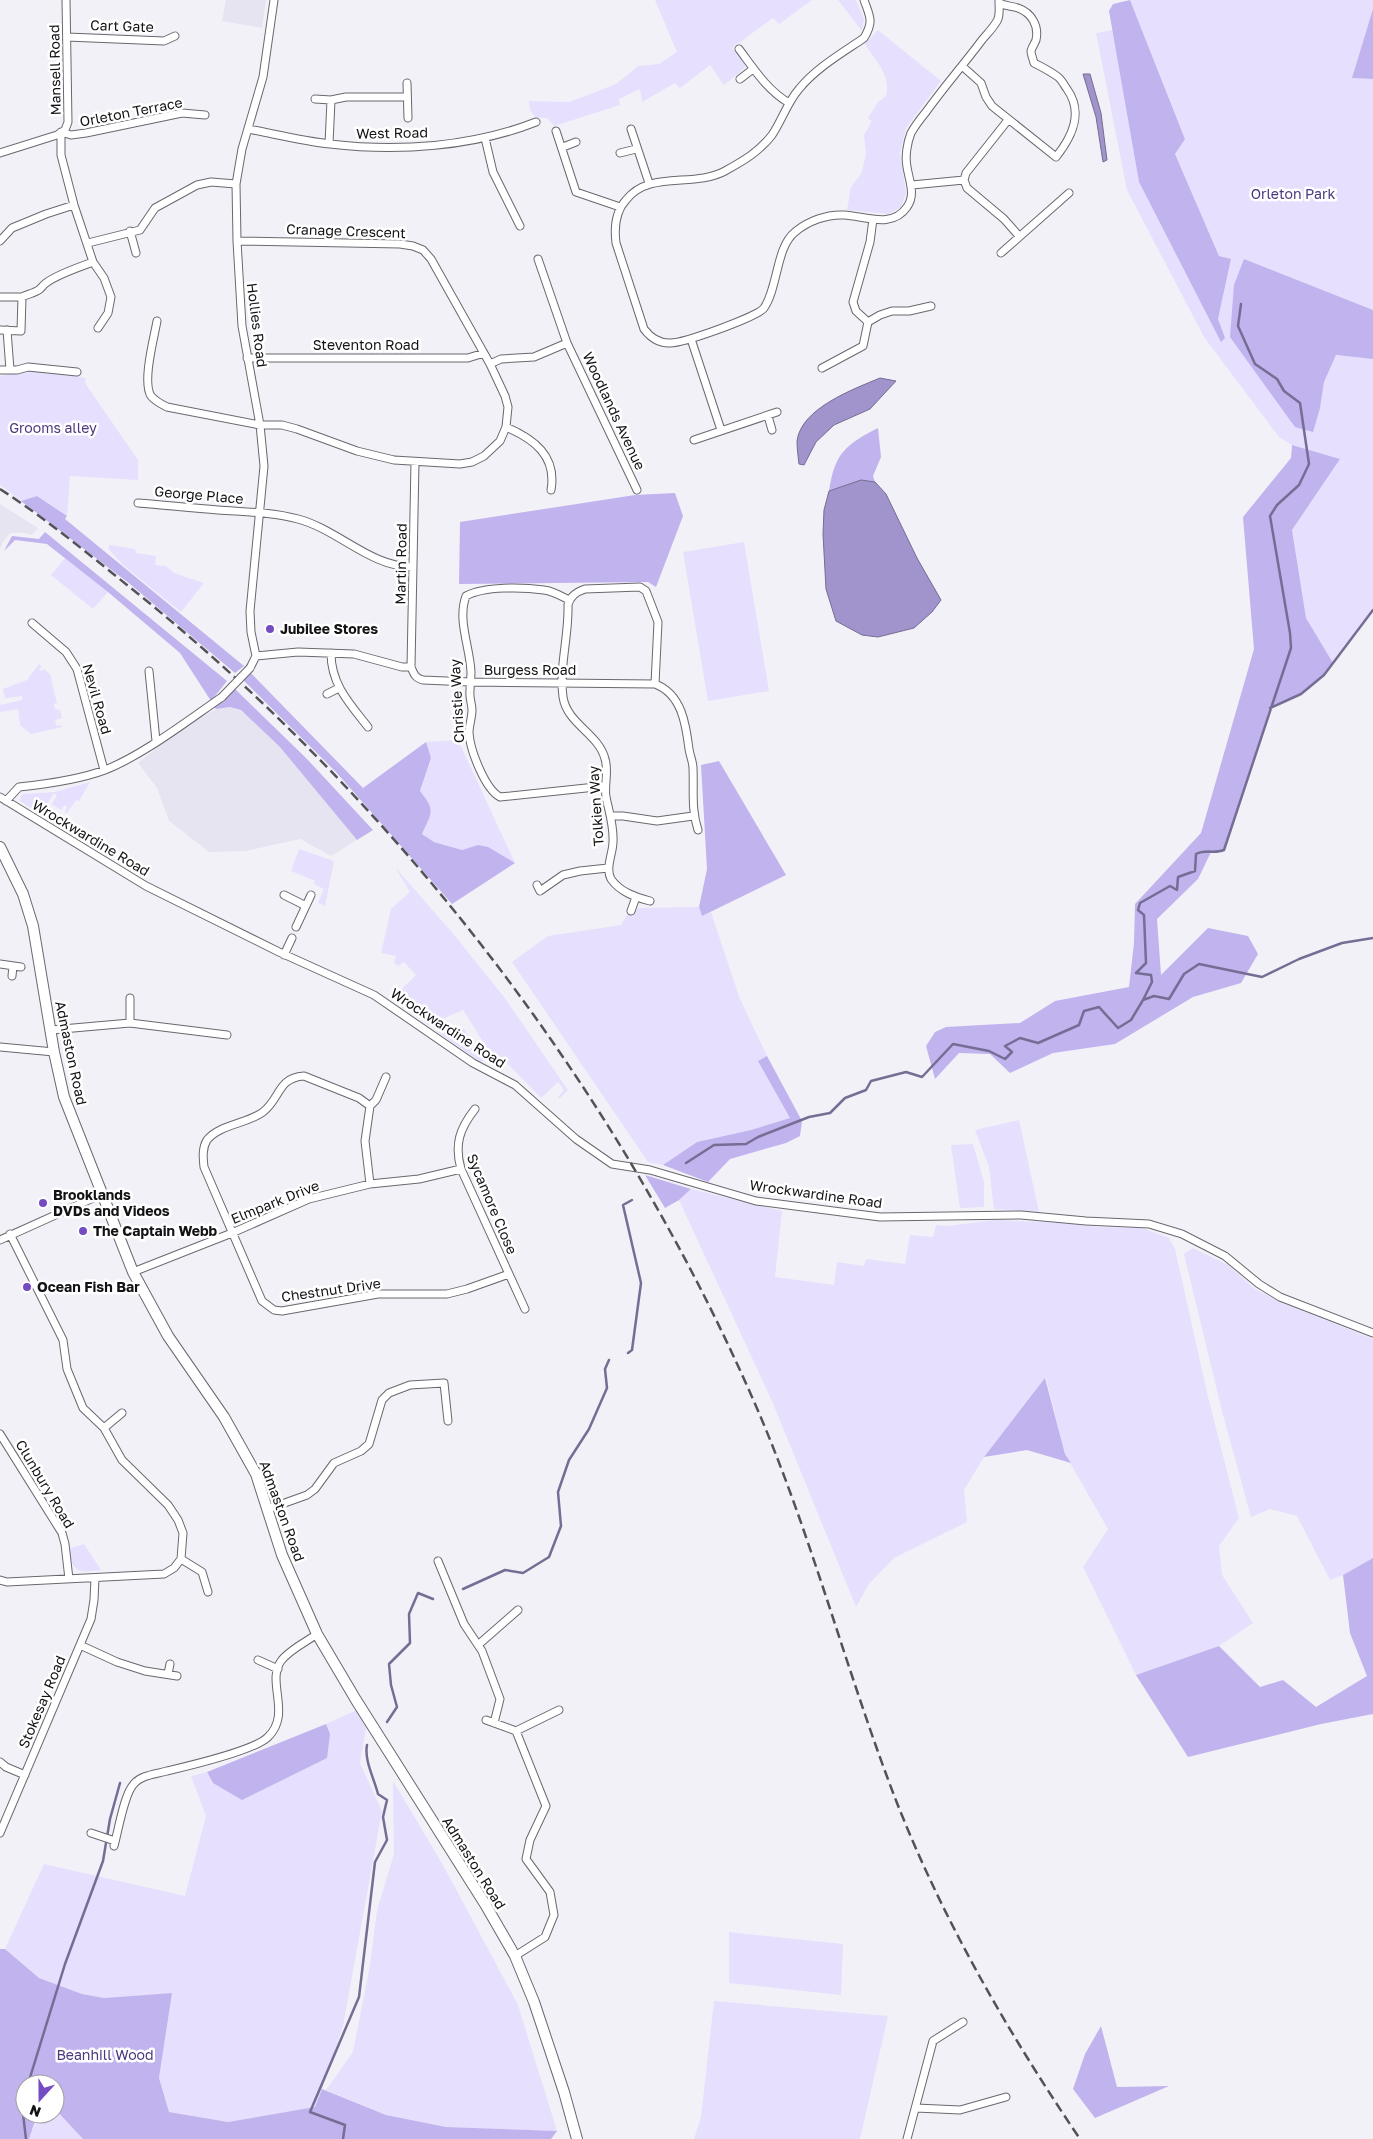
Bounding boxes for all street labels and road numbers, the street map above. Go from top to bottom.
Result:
street label: Cart Gate [90,16,154,35]
street label: Mansell Road [45,24,64,116]
street label: Orleton Terrace [78,93,184,130]
street label: West Road [356,123,428,142]
street label: Cranage Crescent [286,220,406,241]
street label: Hollies Road [244,282,271,368]
street label: Steventon Road [313,336,419,353]
street label: Woodlands Avenue [580,349,649,472]
street label: George Place [154,482,244,507]
street label: Martin Road [391,523,410,605]
street label: Christie Way [446,658,467,743]
street label: Burgess Road [484,661,576,678]
street label: Nevil Road [79,662,116,736]
street label: Tolkien Way [584,765,607,847]
street label: Wrockwardine Road [30,796,153,879]
street label: Wrockwardine Road [388,984,509,1071]
street label: Admaston Road [52,999,91,1106]
street label: Sycamore Close [464,1151,521,1257]
street label: Elmpark Drive [228,1176,321,1227]
street label: Wrockwardine Road [749,1176,883,1211]
street label: Chestnut Drive [280,1274,382,1305]
street label: Clunbury Road [12,1437,78,1531]
street label: Admaston Road [256,1458,309,1564]
street label: Stokesay Road [14,1653,69,1751]
street label: Admaston Road [439,1813,510,1912]

